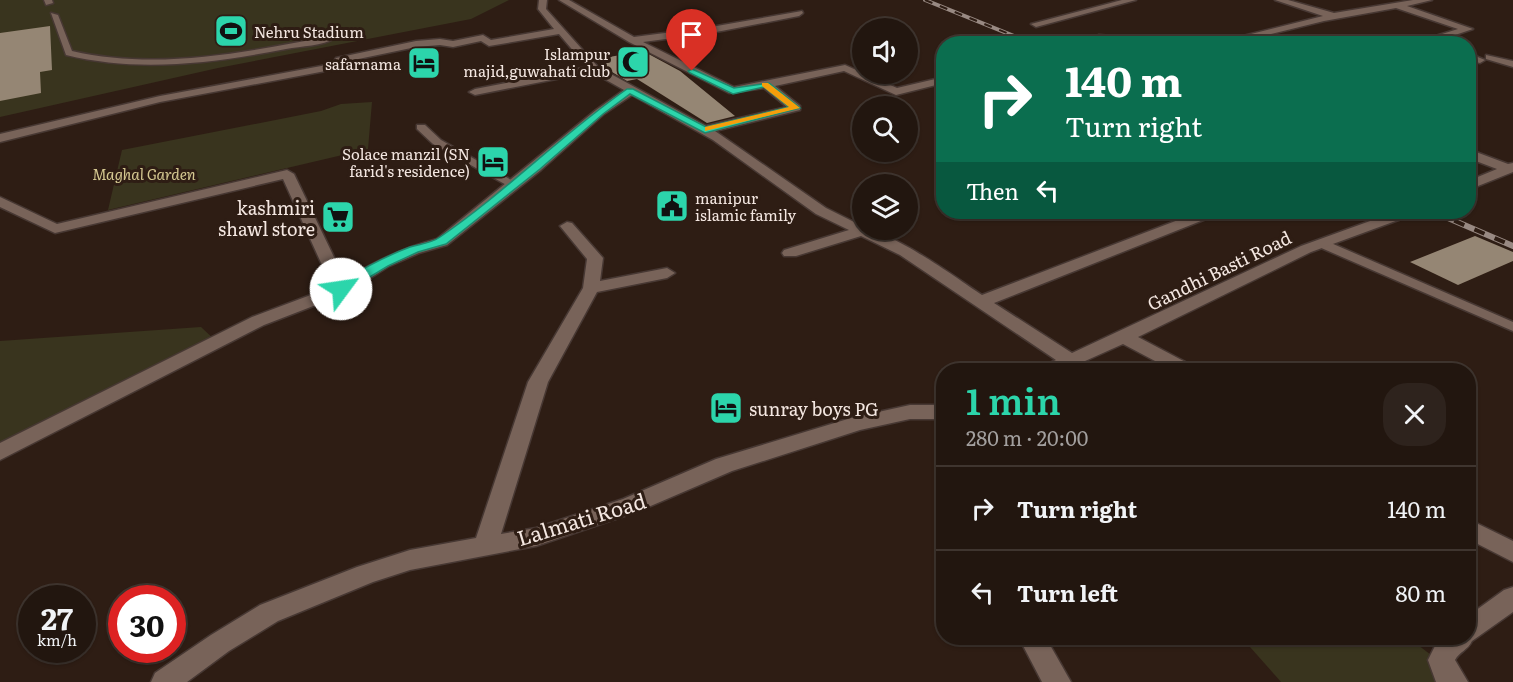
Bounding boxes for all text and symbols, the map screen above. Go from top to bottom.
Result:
pin [666,9,717,71]
sports icon: Nehru Stadium [213,13,249,49]
icon: arrive [675,18,708,51]
map controls [852,18,918,240]
button: sound [852,18,918,84]
place label: Nehru Stadium [254,20,364,43]
place label: Islampur majid,guwahati club [463,42,610,82]
mosque icon: Islampur majid,guwahati club [615,44,651,80]
hotel icon: safarnama [406,45,442,81]
text: 140 m [1065,48,1182,110]
place label: safarnama [325,52,402,75]
icon: right [966,60,1044,138]
button: search [852,96,918,162]
text: Turn right [1065,105,1202,145]
place label: Solace manzil (SN farid's residence) [342,142,470,182]
hotel icon: Solace manzil (SN farid's residence) [475,144,511,180]
park label: Maghal Garden [92,162,196,185]
button: layers [852,174,918,240]
text: Then [966,174,1019,207]
icon: left [1031,174,1064,207]
place label: manipur islamic family [695,186,796,226]
public building icon: manipur islamic family [654,188,690,224]
place label: kashmiri shawl store [218,194,315,242]
supermarket icon: kashmiri shawl store [320,199,356,235]
street label: Gandhi Basti Road [1142,223,1296,317]
position arrow [309,257,373,321]
text: 1 min [966,373,1061,426]
button: close [1383,383,1446,446]
hotel icon: sunray boys PG [708,390,744,426]
place label: sunray boys PG [749,395,879,422]
text: 280 m · 20:00 [966,422,1088,452]
street label: Lalmati Road [513,484,649,552]
icon: right [966,492,999,525]
text: Turn right [1017,492,1137,525]
text: 140 m [1387,492,1446,525]
icon: left [966,576,999,609]
text: Turn left [1017,576,1118,609]
text: 80 m [1395,576,1446,609]
speed limit sign: 30 [108,585,186,663]
text: 27 [41,595,73,639]
text: km/h [37,628,77,651]

